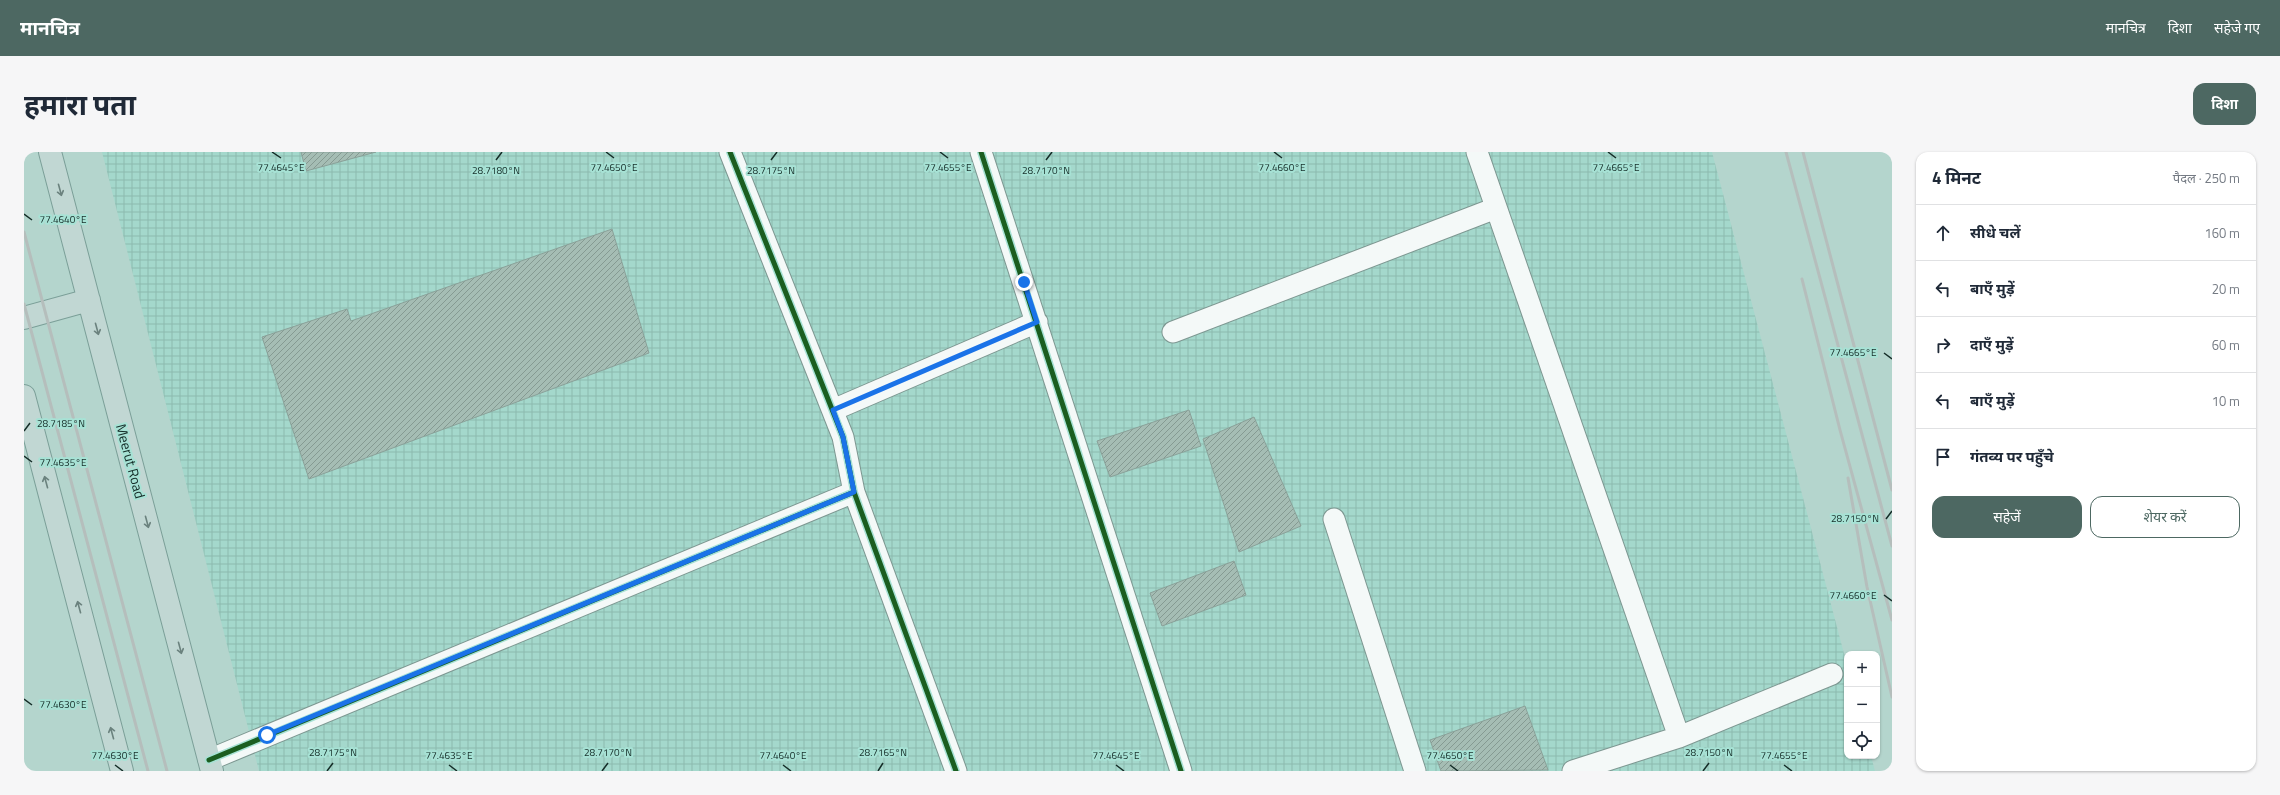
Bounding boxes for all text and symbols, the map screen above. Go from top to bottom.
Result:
text: मानचित्र [20,13,80,42]
text: मानचित्र [2106,17,2146,38]
text: दिशा [2168,17,2192,38]
text: सहेजे गए [2214,17,2260,38]
text: हमारा पता [24,83,136,126]
button: दिशा [2193,83,2256,125]
text: 77.4645°E [258,160,305,175]
text: 77.4650°E [591,160,638,175]
text: 77.4655°E [925,160,972,175]
text: 77.4660°E [1259,160,1306,175]
text: 77.4665°E [1593,160,1640,175]
text: 28.7180°N [472,163,520,178]
text: 28.7175°N [747,163,795,178]
text: 28.7170°N [1022,163,1070,178]
text: 4 मिनट [1932,165,1981,191]
text: पैदल · 250 m [2173,168,2240,188]
one-way arrow [57,183,64,196]
text: 77.4640°E [40,212,87,227]
text: सीधे चलें [1970,221,2021,244]
icon: ahead [1932,222,1954,244]
text: 160 m [2204,223,2240,243]
route end [1015,273,1033,291]
text: बाएँ मुड़ें [1970,277,2014,300]
icon: left [1932,278,1954,300]
text: 20 m [2212,279,2240,299]
one-way arrow [94,322,101,335]
text: दाएँ मुड़ें [1970,333,2014,356]
icon: right [1932,334,1954,356]
text: 60 m [2212,335,2240,355]
text: 77.4665°E [1830,345,1877,360]
text: बाएँ मुड़ें [1970,389,2014,412]
icon: left [1932,390,1954,412]
text: 10 m [2212,391,2240,411]
text: 28.7185°N [37,416,85,431]
street label: Meerut Road [111,421,151,501]
text: गंतव्य पर पहुँचे [1970,445,2054,468]
icon: arrive [1932,446,1954,468]
text: 77.4635°E [40,455,87,470]
one-way arrow [42,475,50,488]
button: सहेजें [1932,496,2082,538]
button: शेयर करें [2090,496,2240,538]
text: 28.7150°N [1831,511,1879,526]
one-way arrow [144,516,152,529]
text: 77.4660°E [1830,588,1877,603]
one-way arrow [75,601,82,614]
one-way arrow [177,642,184,655]
map controls [1844,651,1880,759]
button: + [1844,651,1880,687]
button: − [1844,687,1880,723]
text: 77.4630°E [40,697,87,712]
button: locate [1844,723,1880,759]
route start [258,726,276,744]
one-way arrow [108,727,115,740]
text: 28.7175°N [309,745,357,760]
text: 28.7170°N [584,745,632,760]
text: 28.7165°N [859,745,907,760]
text: 28.7150°N [1685,745,1733,760]
text: 77.4630°E [92,748,139,763]
text: 77.4635°E [426,748,473,763]
text: 77.4640°E [760,748,807,763]
text: 77.4645°E [1093,748,1140,763]
text: 77.4650°E [1427,748,1474,763]
text: 77.4655°E [1761,748,1808,763]

